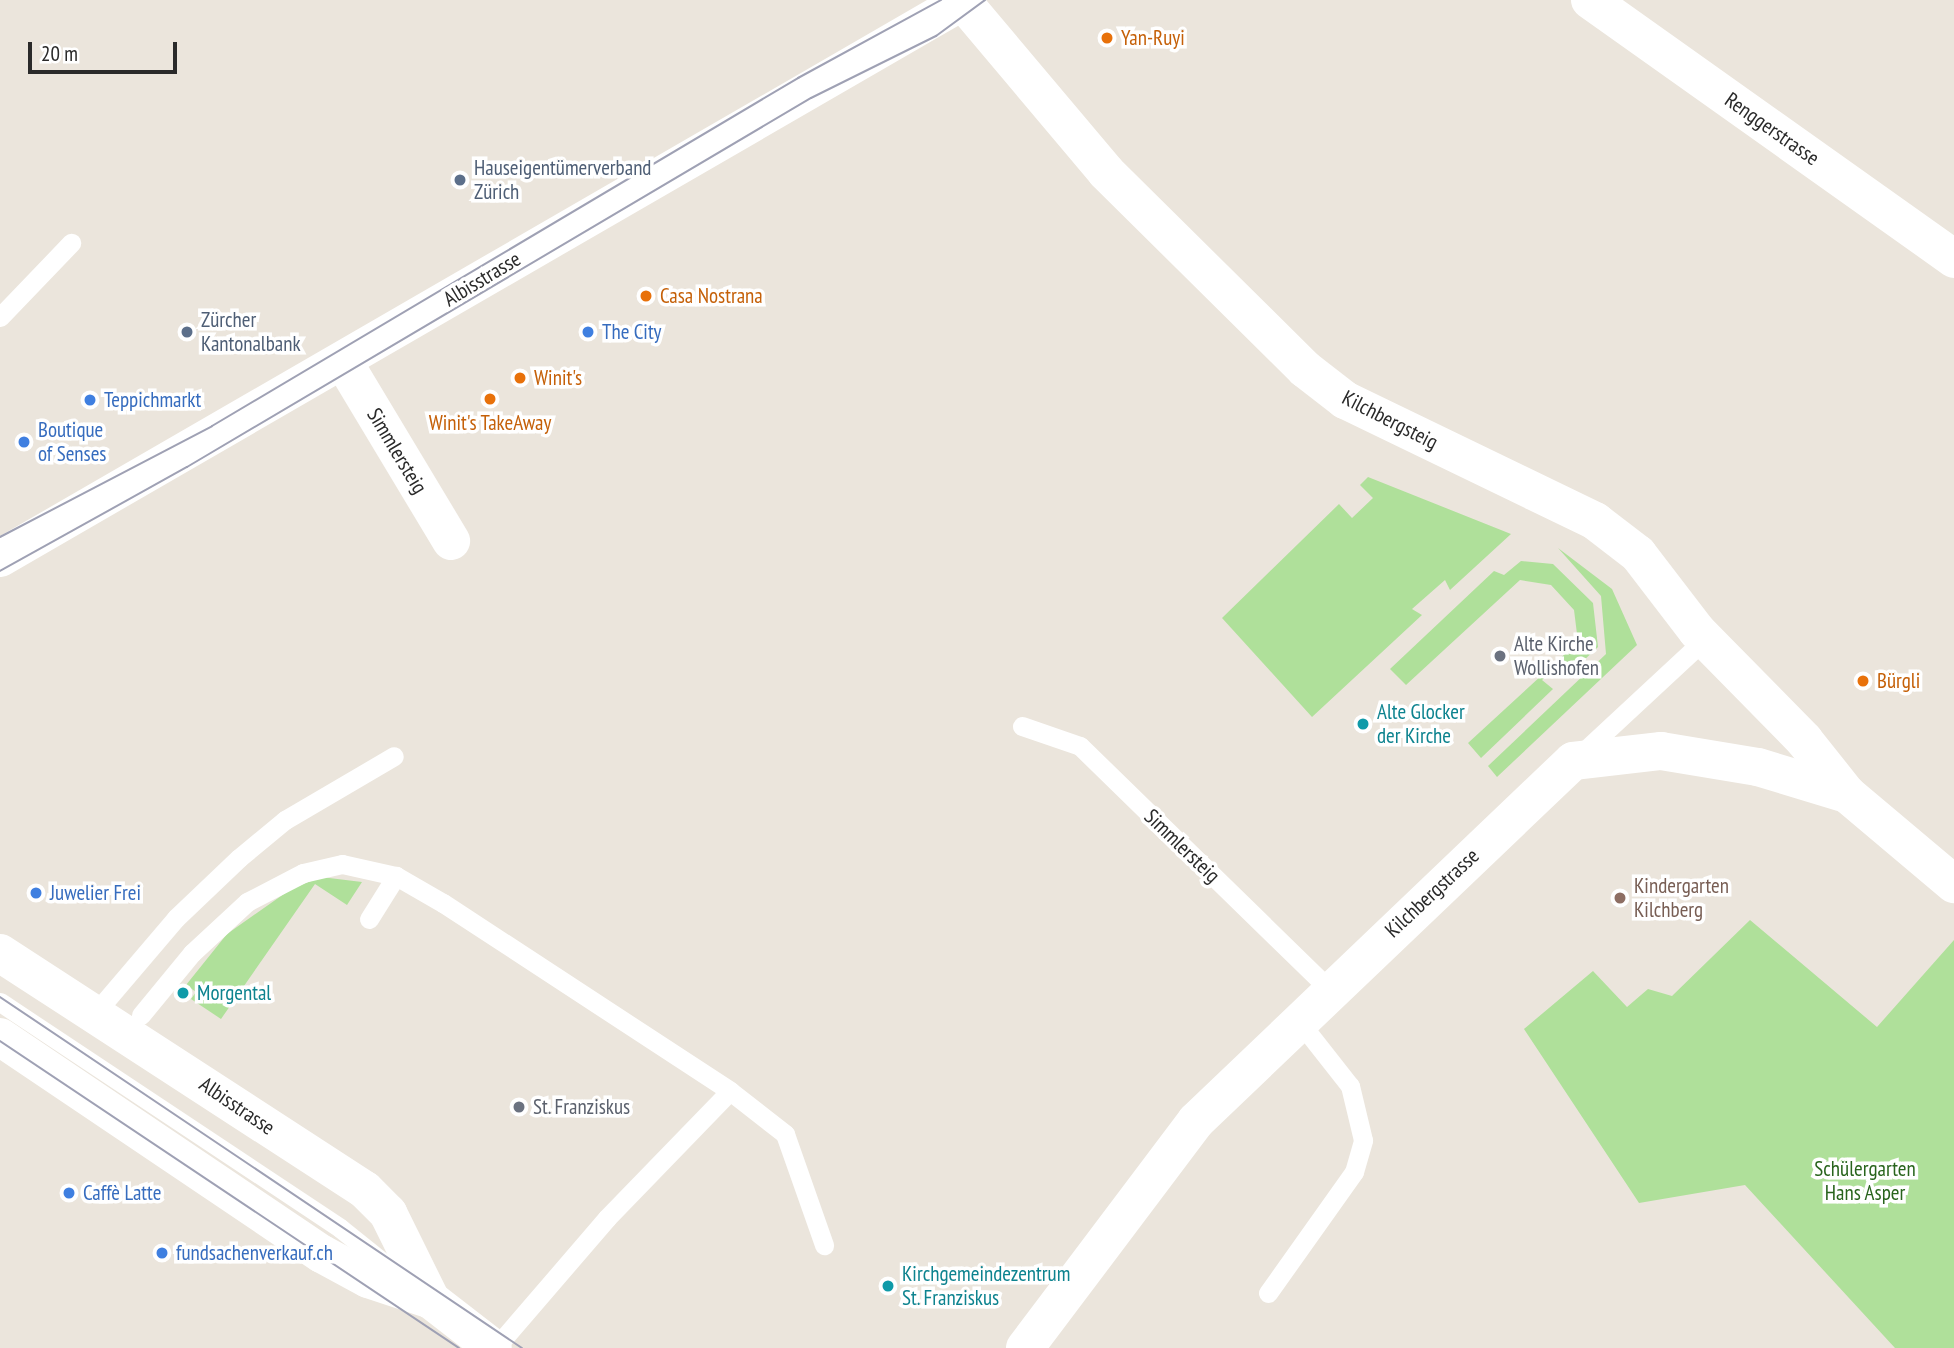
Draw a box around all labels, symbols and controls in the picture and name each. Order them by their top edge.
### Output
place label: Yan-Ruyi [1121,25,1185,51]
scale bar [32,28,180,72]
marker: Yan-Ruyi [1099,30,1115,46]
text: 20 m [41,40,78,67]
street label: Renggerstrasse [1720,87,1824,171]
place label: Hauseigentümerverband Zürich [474,155,651,205]
marker: Hauseigentümerverband Zürich [452,172,468,188]
street label: Albisstrasse [439,246,525,312]
place label: Casa Nostrana [660,283,763,309]
marker: Casa Nostrana [638,288,654,304]
place label: Zürcher Kantonalbank [201,307,301,357]
place label: The City [602,319,661,345]
marker: Zürcher Kantonalbank [179,324,195,340]
marker: The City [580,324,596,340]
place label: Winit's [534,365,582,391]
marker: Winit's [512,370,528,386]
street label: Kilchbergsteig [1338,385,1442,455]
place label: Teppichmarkt [104,387,201,413]
marker: Winit's TakeAway [482,391,498,407]
marker: Teppichmarkt [82,392,98,408]
street label: Simmlersteig [362,404,432,498]
place label: Winit's TakeAway [428,410,552,436]
place label: Boutique of Senses [38,417,106,467]
marker: Boutique of Senses [16,434,32,450]
place label: Alte Kirche Wollishofen [1514,631,1599,681]
marker: Alte Kirche Wollishofen [1492,648,1508,664]
place label: Bürgli [1877,668,1920,694]
marker: Bürgli [1855,673,1871,689]
place label: Alte Glocker der Kirche [1377,699,1465,749]
marker: Alte Glocker der Kirche [1355,716,1371,732]
street label: Simmlersteig [1139,804,1225,888]
street label: Kilchbergstrasse [1380,843,1484,943]
place label: Kindergarten Kilchberg [1634,873,1729,923]
place label: Juwelier Frei [50,880,141,906]
marker: Juwelier Frei [28,885,44,901]
marker: Kindergarten Kilchberg [1612,890,1628,906]
place label: Morgental [197,980,271,1006]
marker: Morgental [175,985,191,1001]
street label: Albisstrasse [195,1072,279,1140]
place label: St. Franziskus [533,1094,632,1120]
marker: St. Franziskus [511,1099,527,1115]
park label: Schülergarten Hans Asper [1814,1156,1916,1206]
place label: Caffè Latte [83,1180,161,1206]
marker: Caffè Latte [61,1185,77,1201]
place label: fundsachenverkauf.ch [176,1240,333,1266]
marker: fundsachenverkauf.ch [154,1245,170,1261]
place label: Kirchgemeindezentrum St. Franziskus [902,1261,1070,1311]
marker: Kirchgemeindezentrum St. Franziskus [880,1278,896,1294]

